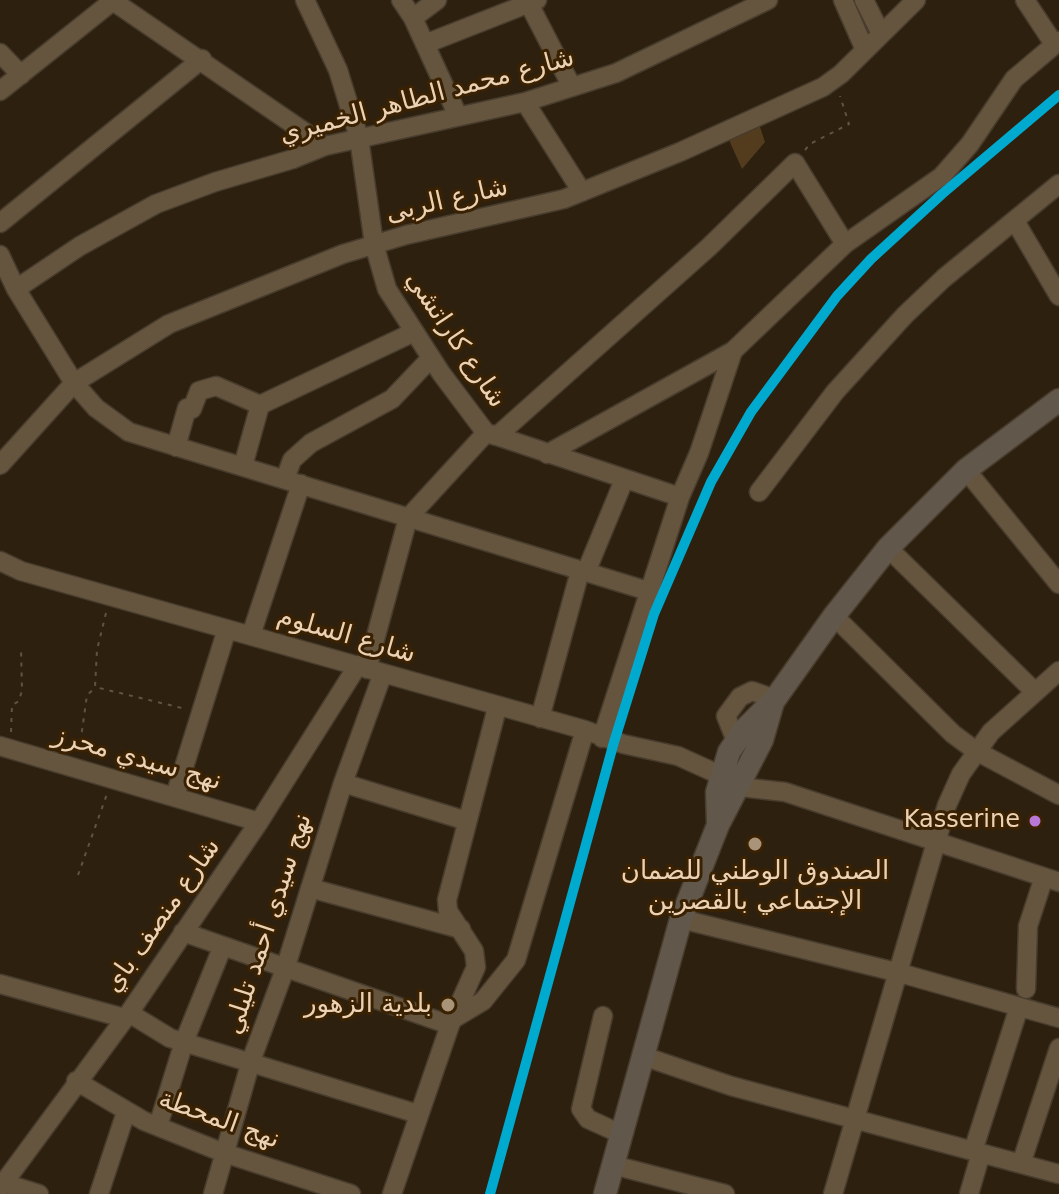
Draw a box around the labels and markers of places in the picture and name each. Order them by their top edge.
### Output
place label: Kasserine [904,807,1020,835]
marker: Kasserine [1027,813,1043,829]
marker: الصندوق الوطني للضمان الإجتماعي بالقصرين [746,835,764,853]
place label: الصندوق الوطني للضمان الإجتماعي بالقصرين [621,856,889,918]
place label: بلدية الزهور [304,989,432,1021]
marker: بلدية الزهور [439,996,457,1014]

